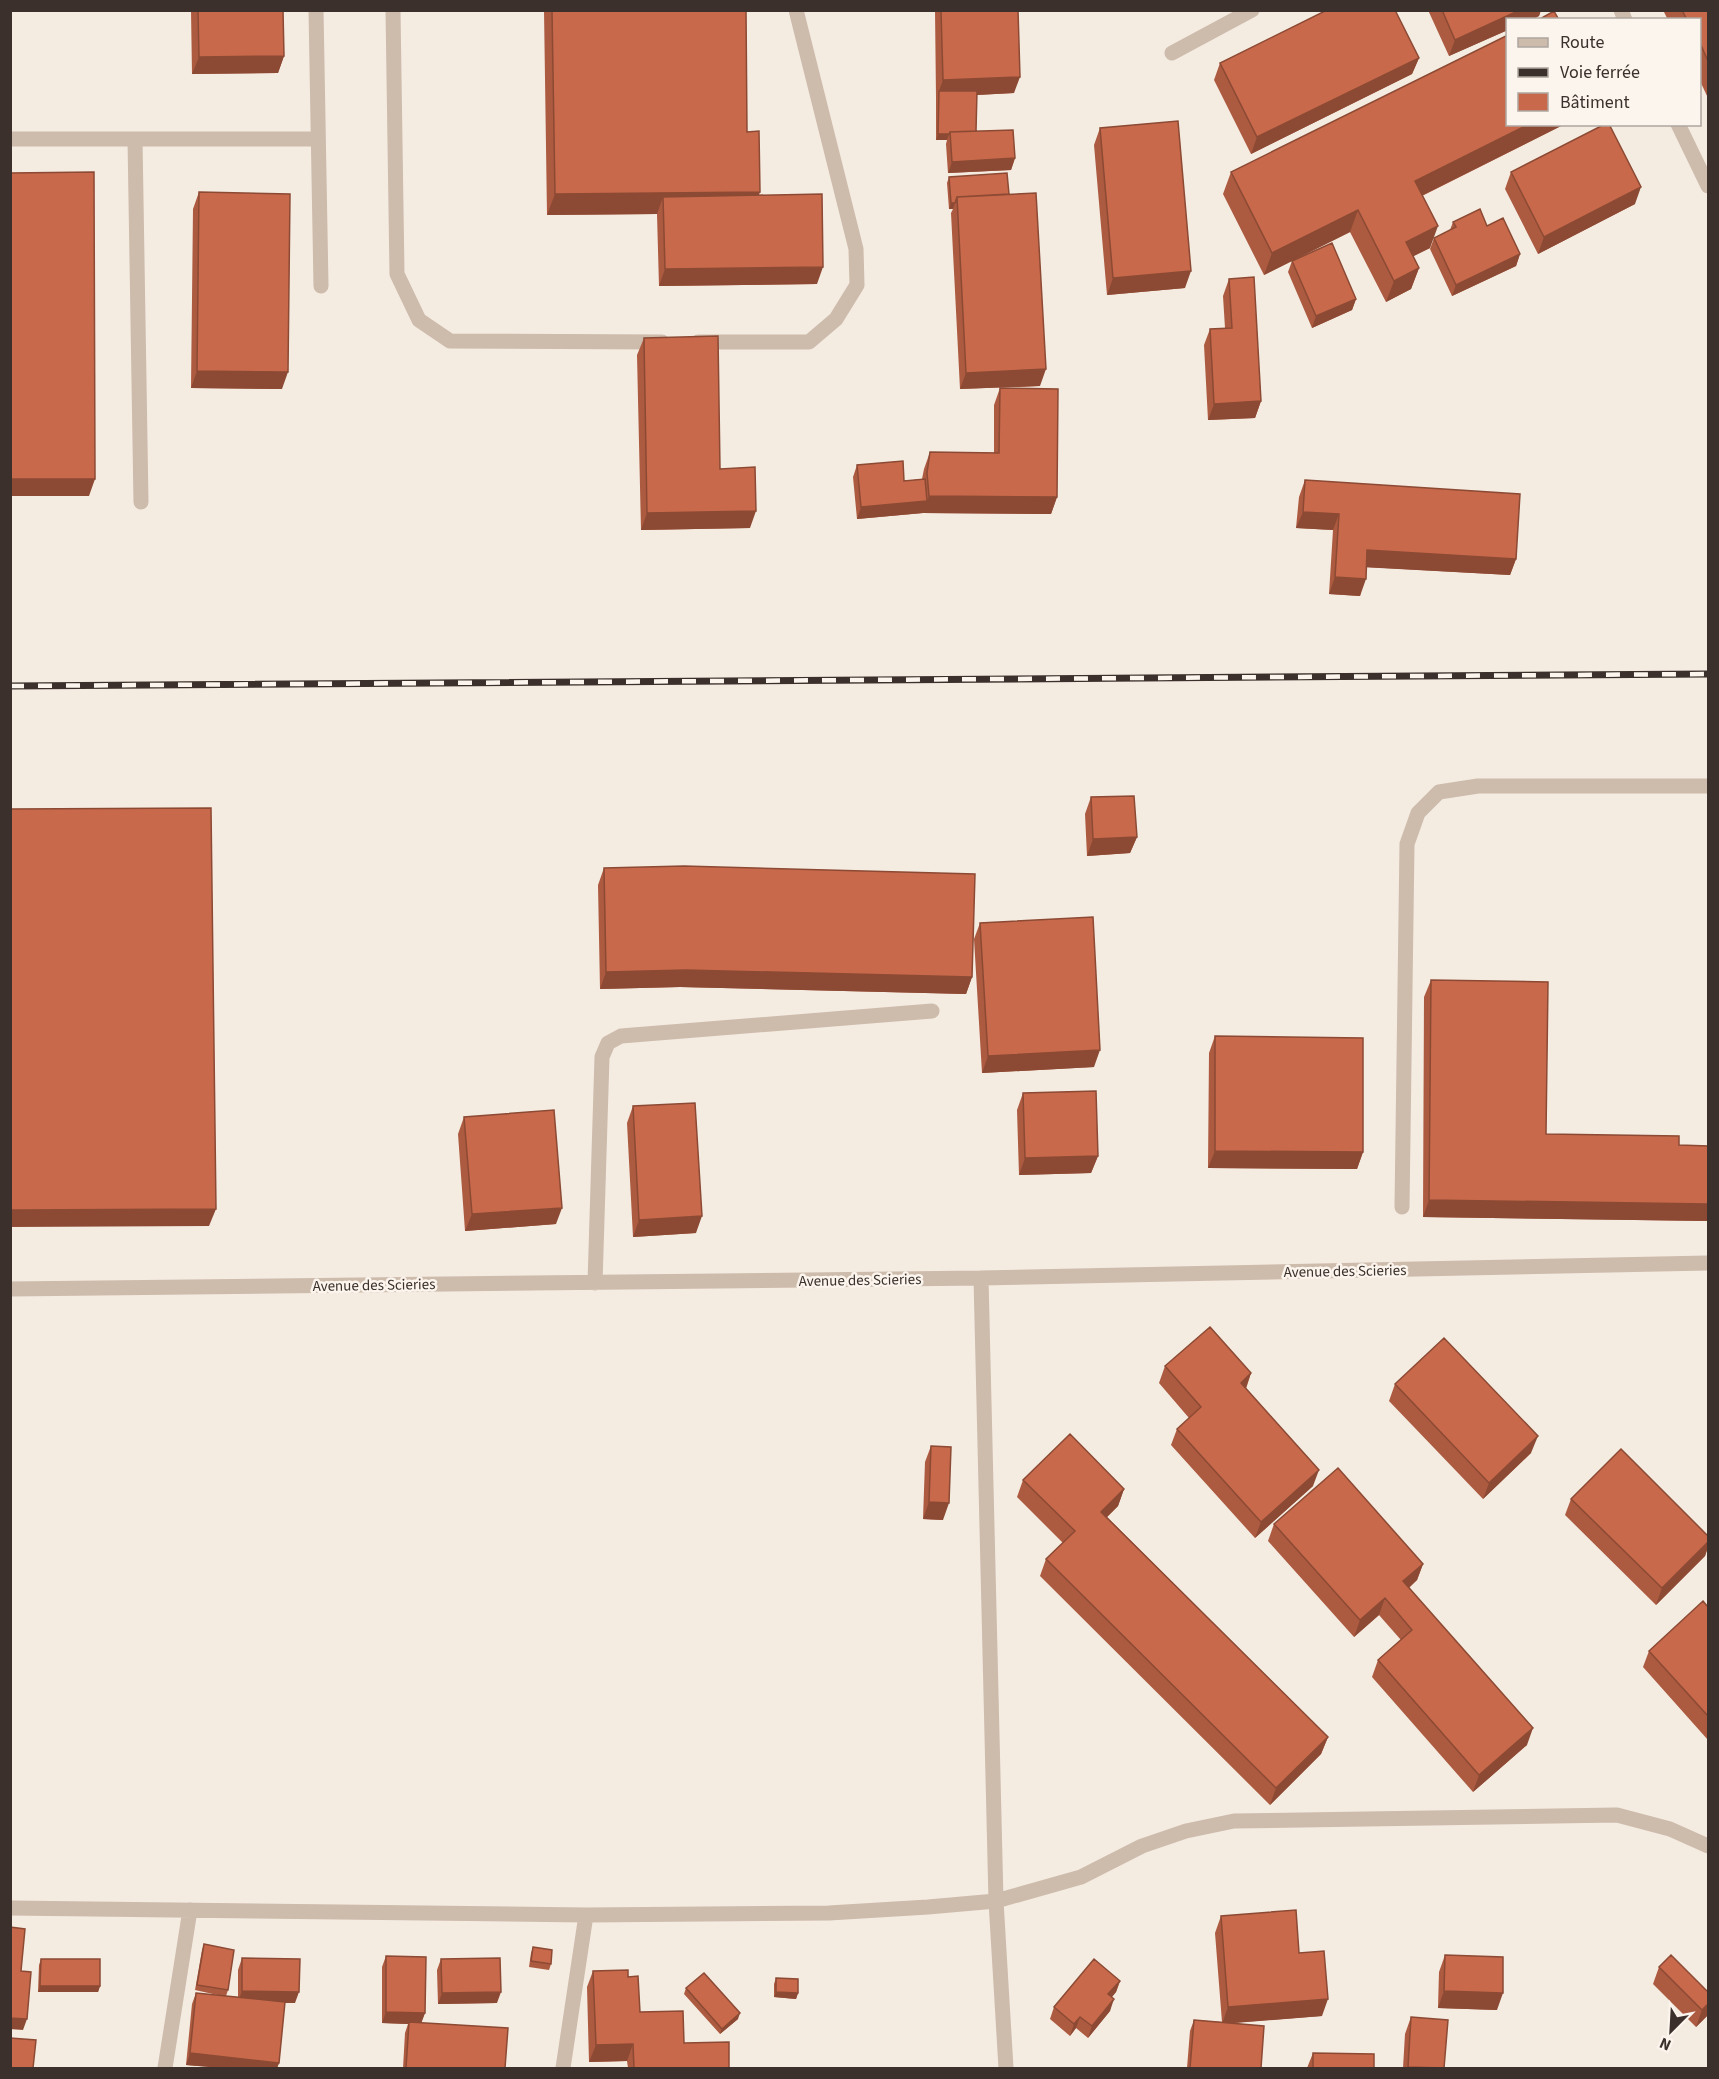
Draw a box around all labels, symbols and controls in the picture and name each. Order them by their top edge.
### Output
legend [1506,18,1701,126]
text: Route [1560,30,1604,55]
text: Voie ferrée [1560,60,1640,85]
text: Bâtiment [1560,90,1630,115]
street label: Avenue des Scieries [1283,1260,1407,1283]
street label: Avenue des Scieries [798,1269,922,1292]
street label: Avenue des Scieries [312,1274,436,1297]
north arrow [1641,2001,1701,2061]
text: N [1656,2032,1675,2056]

